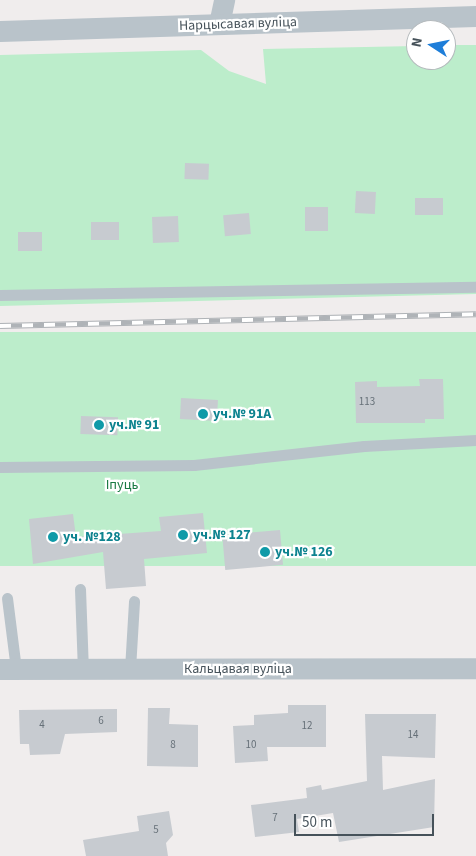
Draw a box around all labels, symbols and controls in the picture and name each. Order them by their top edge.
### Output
street label: Нарцысавая вуліца [179,14,297,34]
north arrow [406,20,456,70]
text: N [407,36,428,49]
house number: 113 [359,395,375,409]
place label: уч.№ 91А [213,406,271,422]
marker: уч.№ 91А [197,408,209,420]
place label: уч.№ 91 [109,417,159,433]
marker: уч.№ 91 [93,419,105,431]
park label: Іпуць [106,477,138,493]
place label: уч.№ 127 [193,527,251,543]
place label: уч. №128 [63,529,121,545]
marker: уч.№ 127 [177,529,189,541]
marker: уч. №128 [47,531,59,543]
place label: уч.№ 126 [275,544,333,560]
marker: уч.№ 126 [259,546,271,558]
street label: Кальцавая вуліца [184,661,292,677]
house number: 6 [98,714,104,728]
house number: 4 [39,718,45,732]
house number: 12 [302,719,312,733]
house number: 14 [408,728,418,742]
house number: 8 [170,738,176,752]
house number: 10 [246,738,256,752]
scale bar [296,804,436,836]
house number: 7 [272,811,278,825]
text: 50 m [302,812,332,833]
house number: 5 [153,823,159,837]

